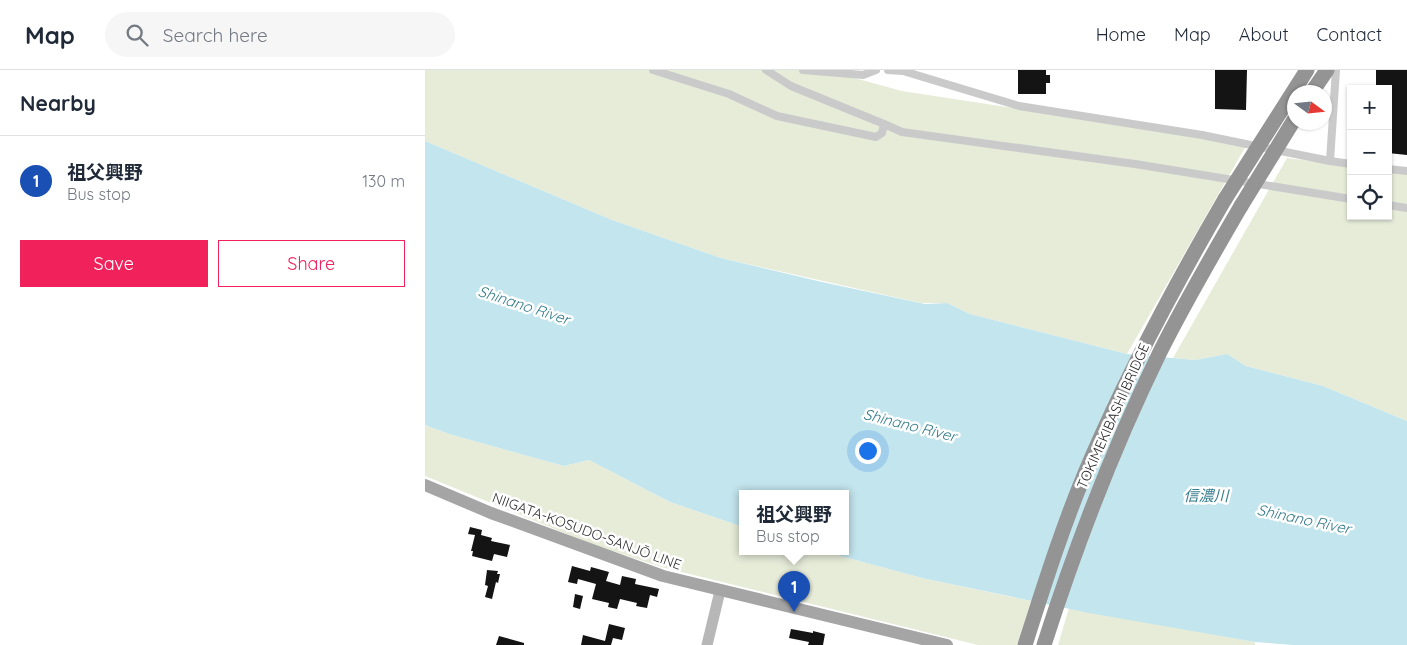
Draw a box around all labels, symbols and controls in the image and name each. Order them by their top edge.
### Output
search box [105,12,455,57]
text: Map [25,20,75,50]
icon: search [123,21,151,49]
text: Search here [163,23,268,47]
text: Home [1096,23,1146,46]
text: Map [1174,23,1211,46]
text: About [1239,23,1289,46]
text: Contact [1317,23,1382,46]
north arrow [1287,85,1332,130]
map controls [1347,85,1392,220]
button: + [1347,85,1392,130]
text: Nearby [20,90,96,116]
button: − [1347,130,1392,175]
text: 祖父興野 [67,160,143,184]
text: 1 [33,171,39,191]
text: 130 m [362,171,405,191]
button: locate [1347,175,1392,220]
text: Bus stop [67,184,131,204]
button: Save [20,240,208,287]
button: Share [218,240,405,287]
water label: Shinano River [476,281,574,329]
street label: TOKIMEKIBASHI BRIDGE [1073,340,1153,492]
water label: Shinano River [862,404,961,446]
your location [855,438,881,464]
water label: 信濃川 [1183,486,1230,505]
street label: NIIGATA-KOSUDO-SANJŌ LINE [490,488,684,574]
popup [739,490,849,555]
water label: Shinano River [1256,500,1355,539]
text: 祖父興野 [756,502,832,526]
text: Bus stop [756,526,820,546]
pin: 1 [778,571,810,612]

